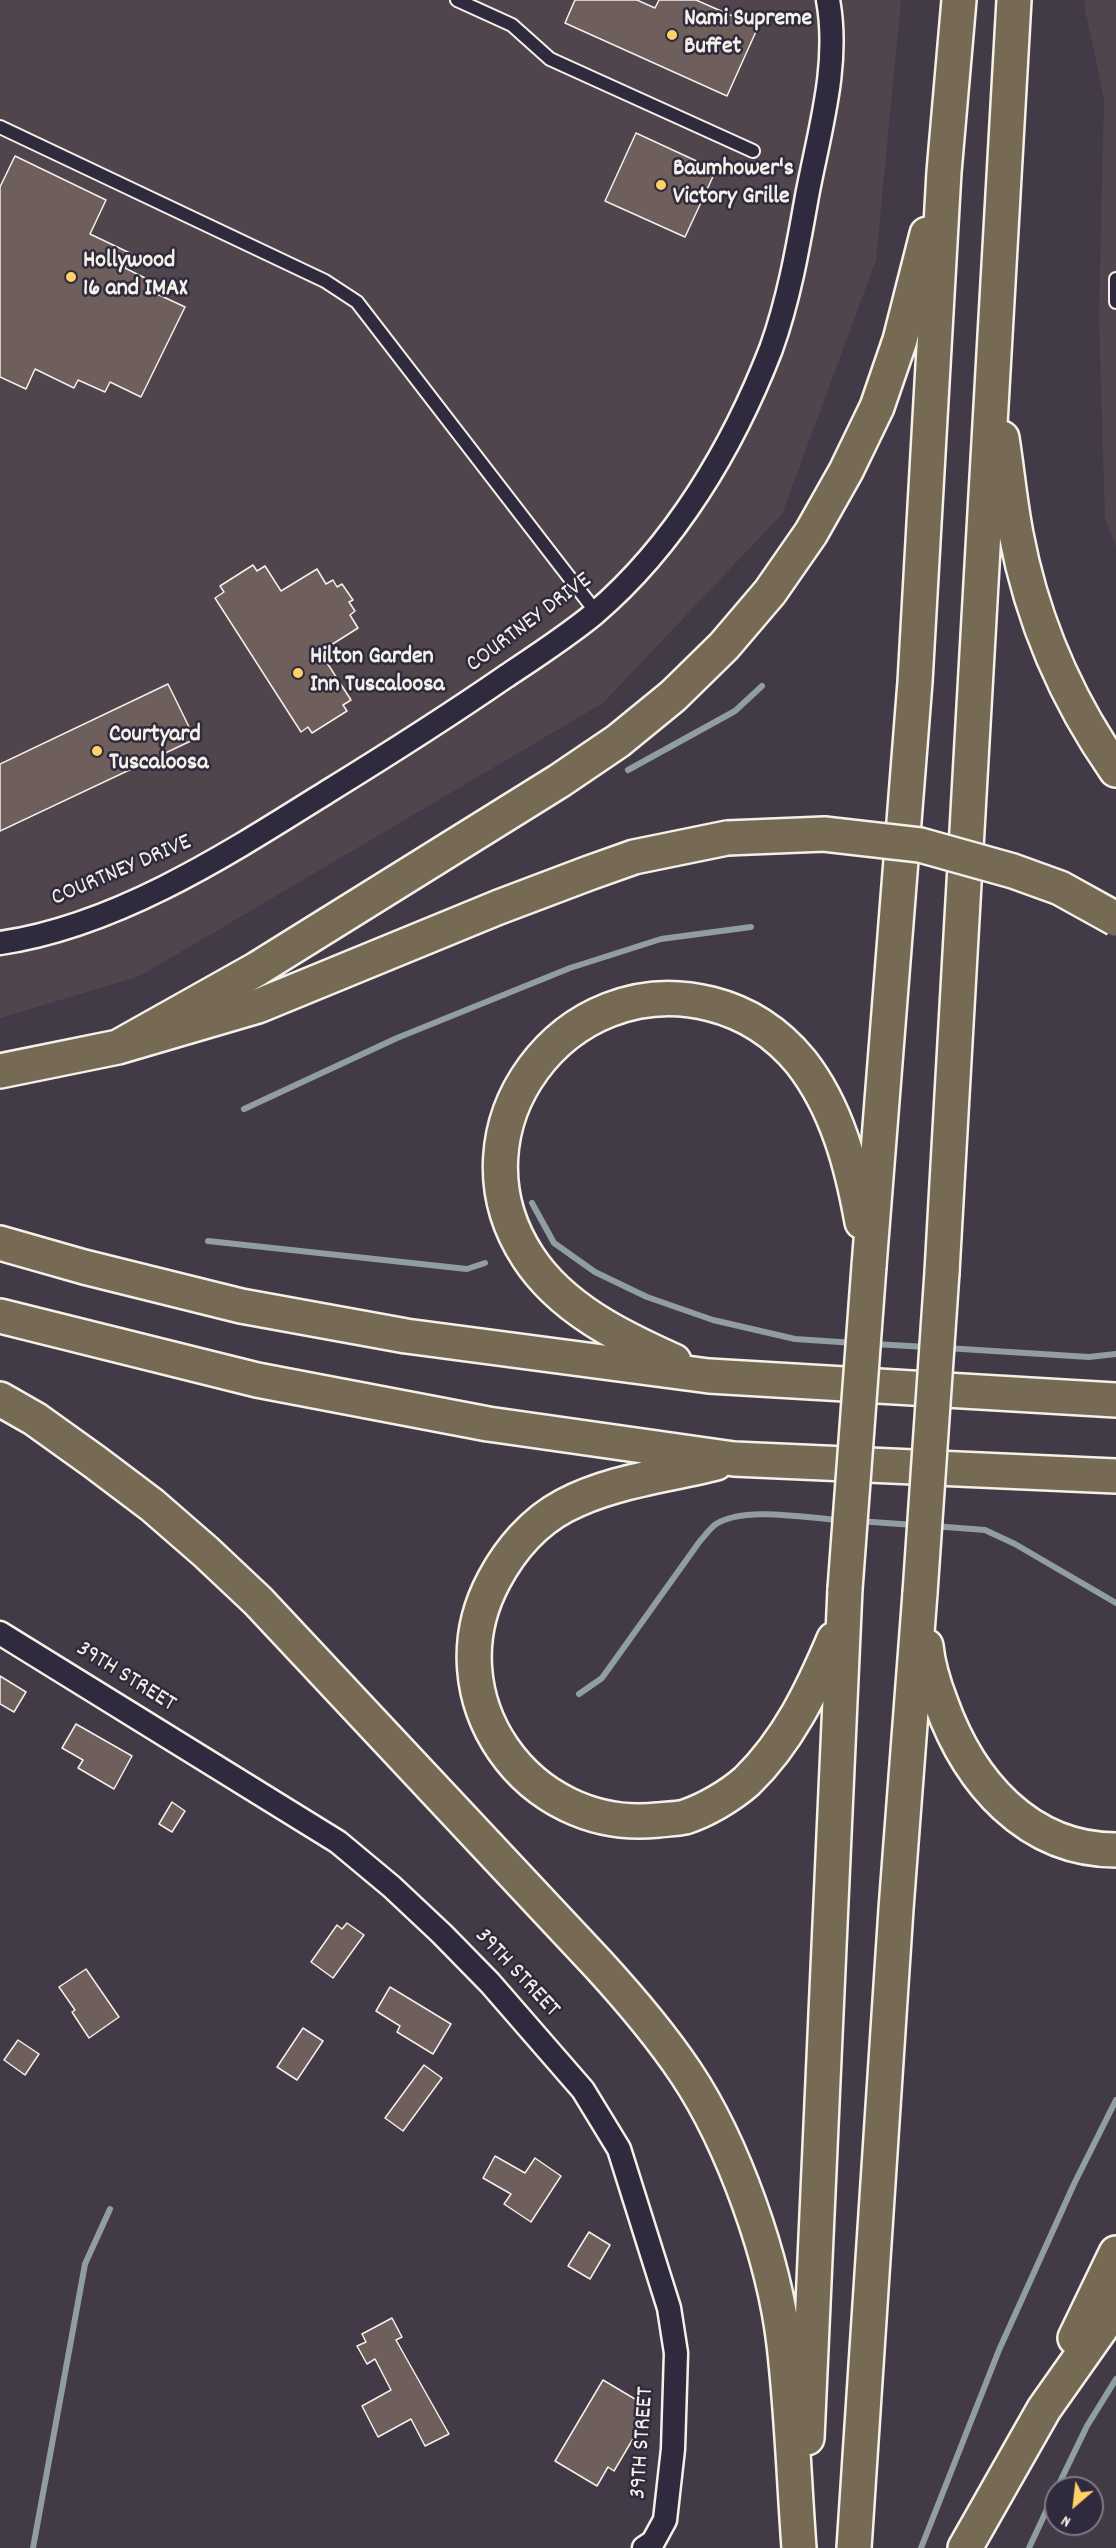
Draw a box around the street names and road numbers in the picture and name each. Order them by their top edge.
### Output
street label: COURTNEY DRIVE [462,568,598,680]
street label: COURTNEY DRIVE [48,830,196,914]
street label: 39TH STREET [70,1636,180,1720]
street label: 39TH STREET [467,1923,565,2025]
street label: 39TH STREET [626,2386,662,2500]

